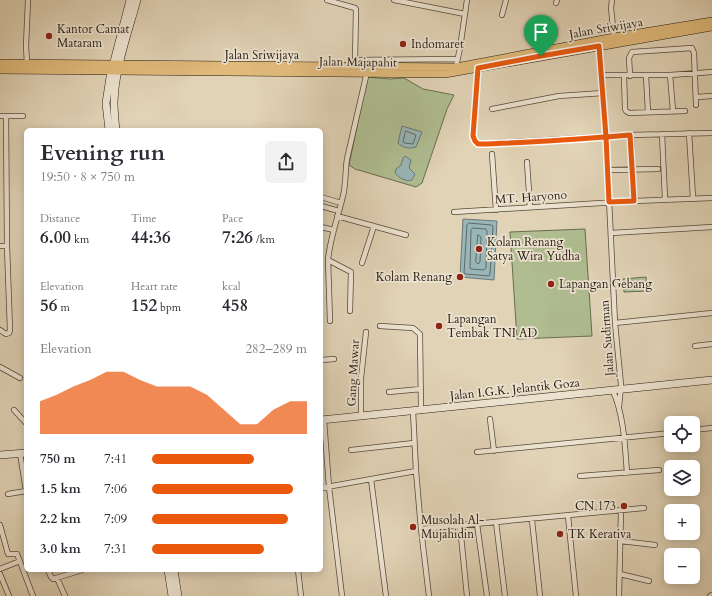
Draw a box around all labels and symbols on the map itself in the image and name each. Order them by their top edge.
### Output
street label: Jalan Sriwijaya [566,14,645,43]
pin [524,15,558,56]
place label: Kantor Camat Mataram [57,21,130,51]
marker: Kantor Camat Mataram [44,31,54,41]
place label: Indomaret [411,36,464,52]
marker: Indomaret [398,39,408,49]
street label: Jalan Sriwijaya [223,47,300,63]
street label: Jalan Majapahit [317,53,397,71]
street label: MT. Haryono [494,186,568,207]
place label: Kolam Renang Satya Wira Yudha [487,234,581,264]
marker: Kolam Renang Satya Wira Yudha [474,244,484,254]
place label: Kolam Renang [376,269,452,285]
marker: Kolam Renang [455,272,465,282]
place label: Lapangan Gebang [559,276,652,292]
marker: Lapangan Gebang [546,279,556,289]
street label: Jalan Sudirman [596,299,618,379]
place label: Lapangan Tembak TNI AD [447,311,538,341]
marker: Lapangan Tembak TNI AD [434,321,444,331]
street label: Gang Mawar [343,338,363,407]
street label: Jalan I.G.K. Jelantik Goza [447,374,581,404]
place label: CN 173 [575,498,616,514]
marker: CN 173 [619,501,629,511]
place label: Musolah Al- Mujahidin [421,512,484,542]
marker: Musolah Al- Mujahidin [408,522,418,532]
place label: TK Kerativa [568,526,632,542]
marker: TK Kerativa [555,529,565,539]

